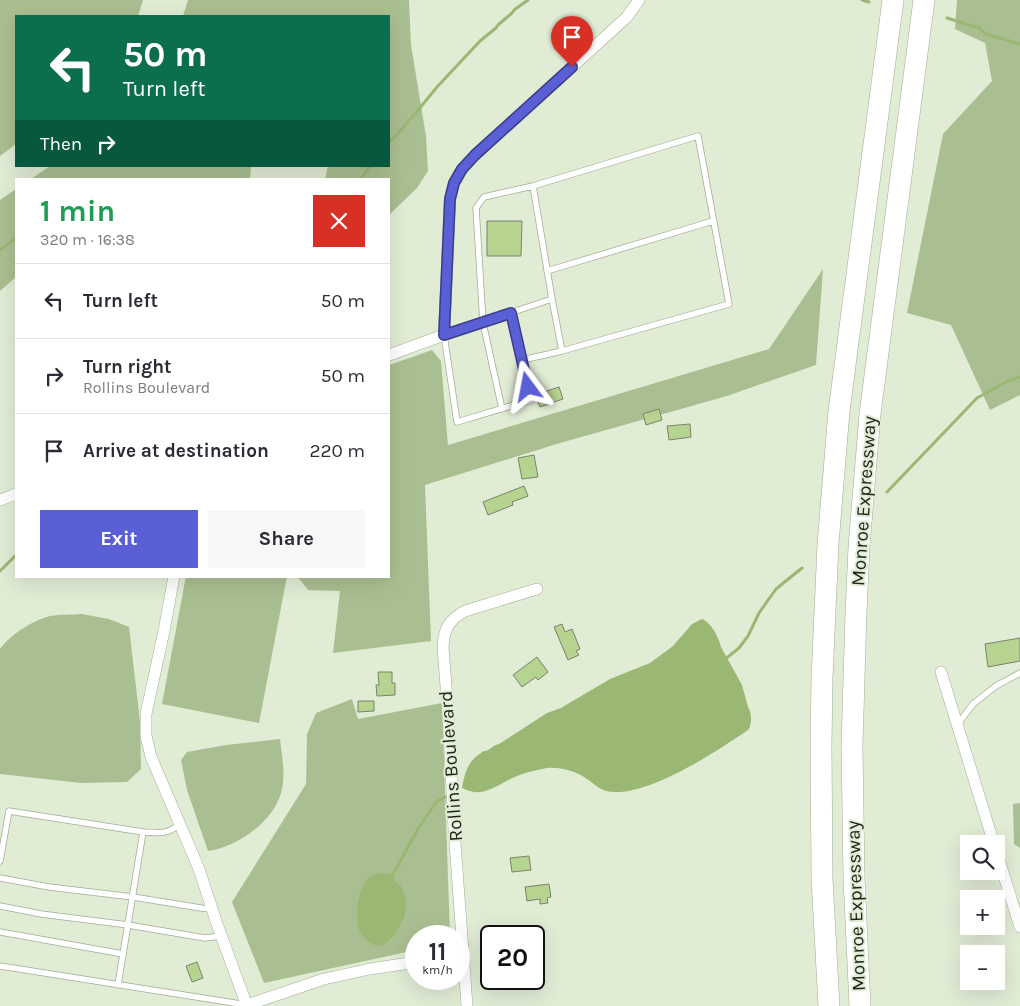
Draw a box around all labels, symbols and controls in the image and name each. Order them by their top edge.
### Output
pin [551,16,593,67]
icon: arrive [558,23,586,51]
text: 50 m [123,34,208,75]
icon: left [40,35,105,100]
text: Turn left [123,76,206,102]
icon: right [92,130,120,158]
text: Then [40,133,82,155]
text: 1 min [40,193,115,229]
button: close [313,195,365,247]
text: 320 m · 16:38 [40,230,135,249]
icon: left [40,287,68,315]
text: Turn left [83,290,158,312]
text: 50 m [321,290,365,312]
text: Turn right [83,356,172,378]
position arrow [501,360,553,412]
icon: right [40,362,68,390]
text: 50 m [321,365,365,387]
text: Rollins Boulevard [83,378,210,397]
street label: Monroe Expressway [847,415,881,587]
icon: arrive [40,437,68,465]
text: Arrive at destination [83,440,269,462]
text: 220 m [309,440,365,462]
button: Exit [40,510,198,568]
button: Share [208,510,365,568]
street label: Rollins Boulevard [435,690,467,842]
street label: Monroe Expressway [842,820,870,992]
map controls [960,835,1005,990]
button: search [960,835,1005,880]
button: + [960,890,1005,935]
speed limit sign: 20 [480,925,545,990]
text: 11 [429,937,446,966]
button: − [960,945,1005,990]
text: km/h [422,963,453,977]

